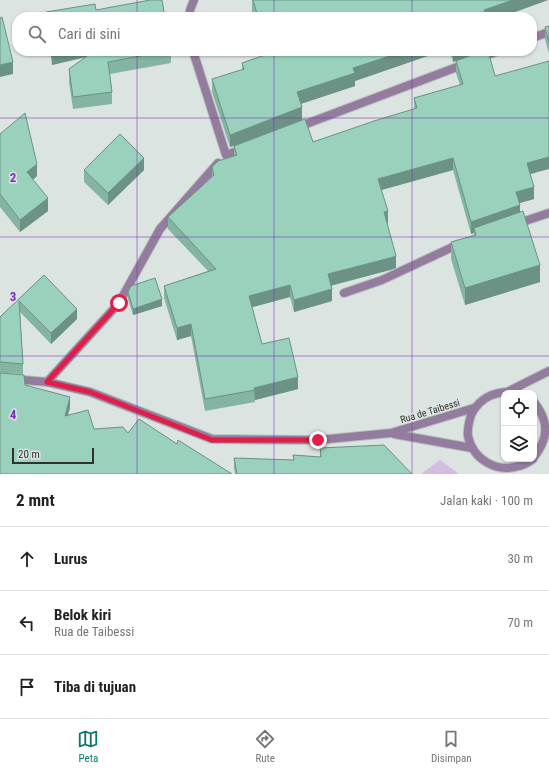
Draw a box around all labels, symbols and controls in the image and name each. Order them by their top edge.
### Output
search box [12,12,537,56]
icon: search [26,23,48,45]
text: Cari di sini [58,25,120,43]
text: 2 [10,170,17,185]
text: 3 [10,289,16,304]
route start [110,294,128,312]
map controls [501,390,537,462]
button: locate [501,390,537,426]
street label: Rua de Taibessi [399,397,461,425]
text: 4 [10,407,17,422]
button: layers [501,426,537,462]
route end [309,431,327,449]
scale bar [12,446,94,465]
text: 20 m [18,448,40,461]
text: 2 mnt [16,490,55,510]
text: Jalan kaki · 100 m [440,493,533,508]
icon: ahead [16,548,38,570]
text: Lurus [54,550,88,568]
text: 30 m [507,551,533,566]
text: Belok kiri [54,606,111,624]
icon: left [16,612,38,634]
text: 70 m [507,615,533,630]
text: Rua de Taibessi [54,624,134,639]
icon: arrive [16,676,38,698]
text: Tiba di tujuan [54,678,136,696]
tab: Peta [77,728,99,765]
tab: Rute [254,728,276,765]
tab: Disimpan [431,728,472,765]

